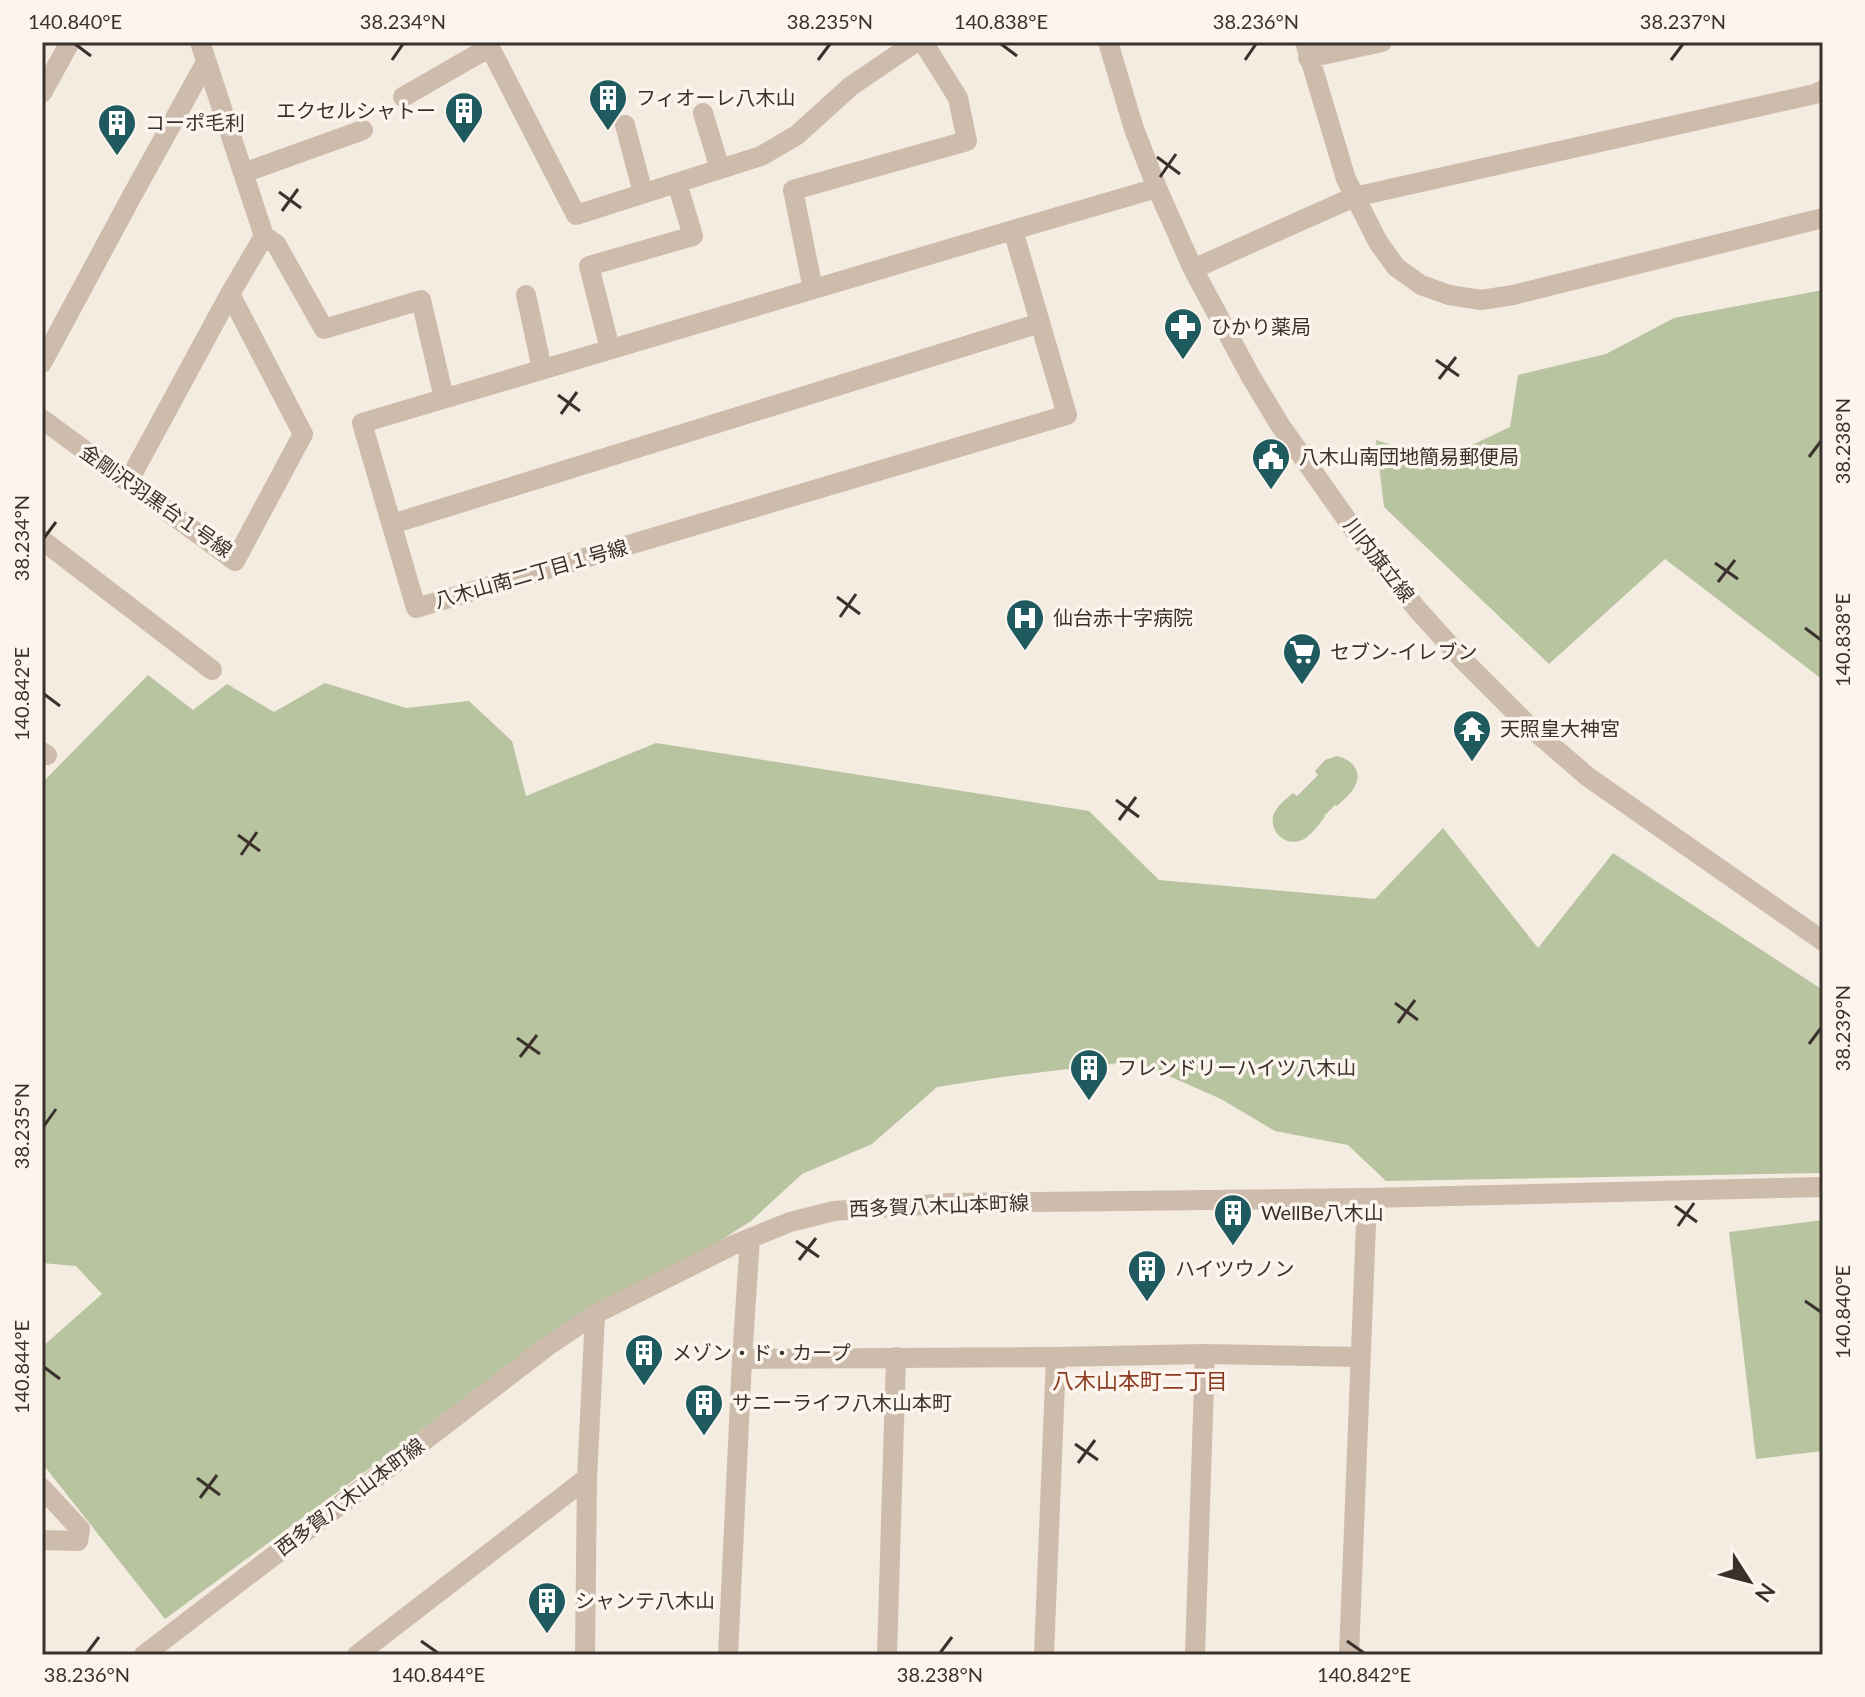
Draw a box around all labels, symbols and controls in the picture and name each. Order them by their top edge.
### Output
text: 140.840°E [28,9,122,33]
text: 38.234°N [360,9,446,33]
text: 38.235°N [787,9,873,33]
text: 140.838°E [954,9,1048,33]
text: 38.236°N [1213,9,1299,33]
text: 38.237°N [1640,9,1726,33]
building icon: フィオーレ八木山 [587,77,629,132]
place label: フィオーレ八木山 [636,85,796,109]
building icon: エクセルシャトー [443,90,485,145]
place label: エクセルシャトー [276,98,436,122]
building icon: コーポ毛利 [96,102,138,157]
place label: コーポ毛利 [145,110,245,134]
pharmacy icon: ひかり薬局 [1162,306,1204,361]
place label: ひかり薬局 [1211,314,1311,338]
text: 38.238°N [1830,398,1854,484]
public building icon: 八木山南団地簡易郵便局 [1250,436,1292,491]
street label: 金剛沢羽黒台１号線 [76,439,237,562]
place label: 八木山南団地簡易郵便局 [1299,444,1519,468]
text: 38.234°N [9,495,33,581]
street label: 川内旗立線 [1340,513,1420,606]
street label: 八木山南二丁目１号線 [431,534,630,612]
text: 140.838°E [1830,593,1854,687]
hospital icon: 仙台赤十字病院 [1004,597,1046,652]
place label: 仙台赤十字病院 [1053,605,1193,629]
supermarket icon: セブン-イレブン [1281,631,1323,686]
place label: セブン-イレブン [1330,639,1477,663]
text: 140.842°E [9,647,33,741]
temple icon: 天照皇大神宮 [1451,708,1493,763]
place label: 天照皇大神宮 [1500,716,1620,740]
text: 38.239°N [1830,985,1854,1071]
building icon: フレンドリーハイツ八木山 [1068,1047,1110,1102]
place label: フレンドリーハイツ八木山 [1117,1055,1356,1079]
text: 38.235°N [9,1083,33,1169]
street label: 西多賀八木山本町線 [849,1190,1029,1220]
building icon: WellBe八木山 [1212,1192,1254,1247]
place label: WellBe八木山 [1261,1200,1384,1224]
building icon: ハイツウノン [1126,1248,1168,1303]
place label: ハイツウノン [1175,1256,1295,1280]
text: 140.840°E [1830,1265,1854,1359]
text: 140.844°E [9,1320,33,1414]
building icon: メゾン・ド・カープ [623,1332,665,1387]
place label: メゾン・ド・カープ [672,1340,851,1364]
district label: 八木山本町二丁目 [1052,1367,1228,1394]
building icon: サニーライフ八木山本町 [683,1382,725,1437]
place label: サニーライフ八木山本町 [732,1390,952,1414]
street label: 西多賀八木山本町線 [270,1432,428,1560]
north arrow [1709,1541,1789,1621]
text: N [1750,1578,1781,1608]
building icon: シャンテ八木山 [526,1580,568,1635]
place label: シャンテ八木山 [575,1588,715,1612]
text: 38.236°N [44,1662,130,1686]
text: 140.844°E [391,1662,485,1686]
text: 38.238°N [897,1662,983,1686]
text: 140.842°E [1317,1662,1411,1686]

